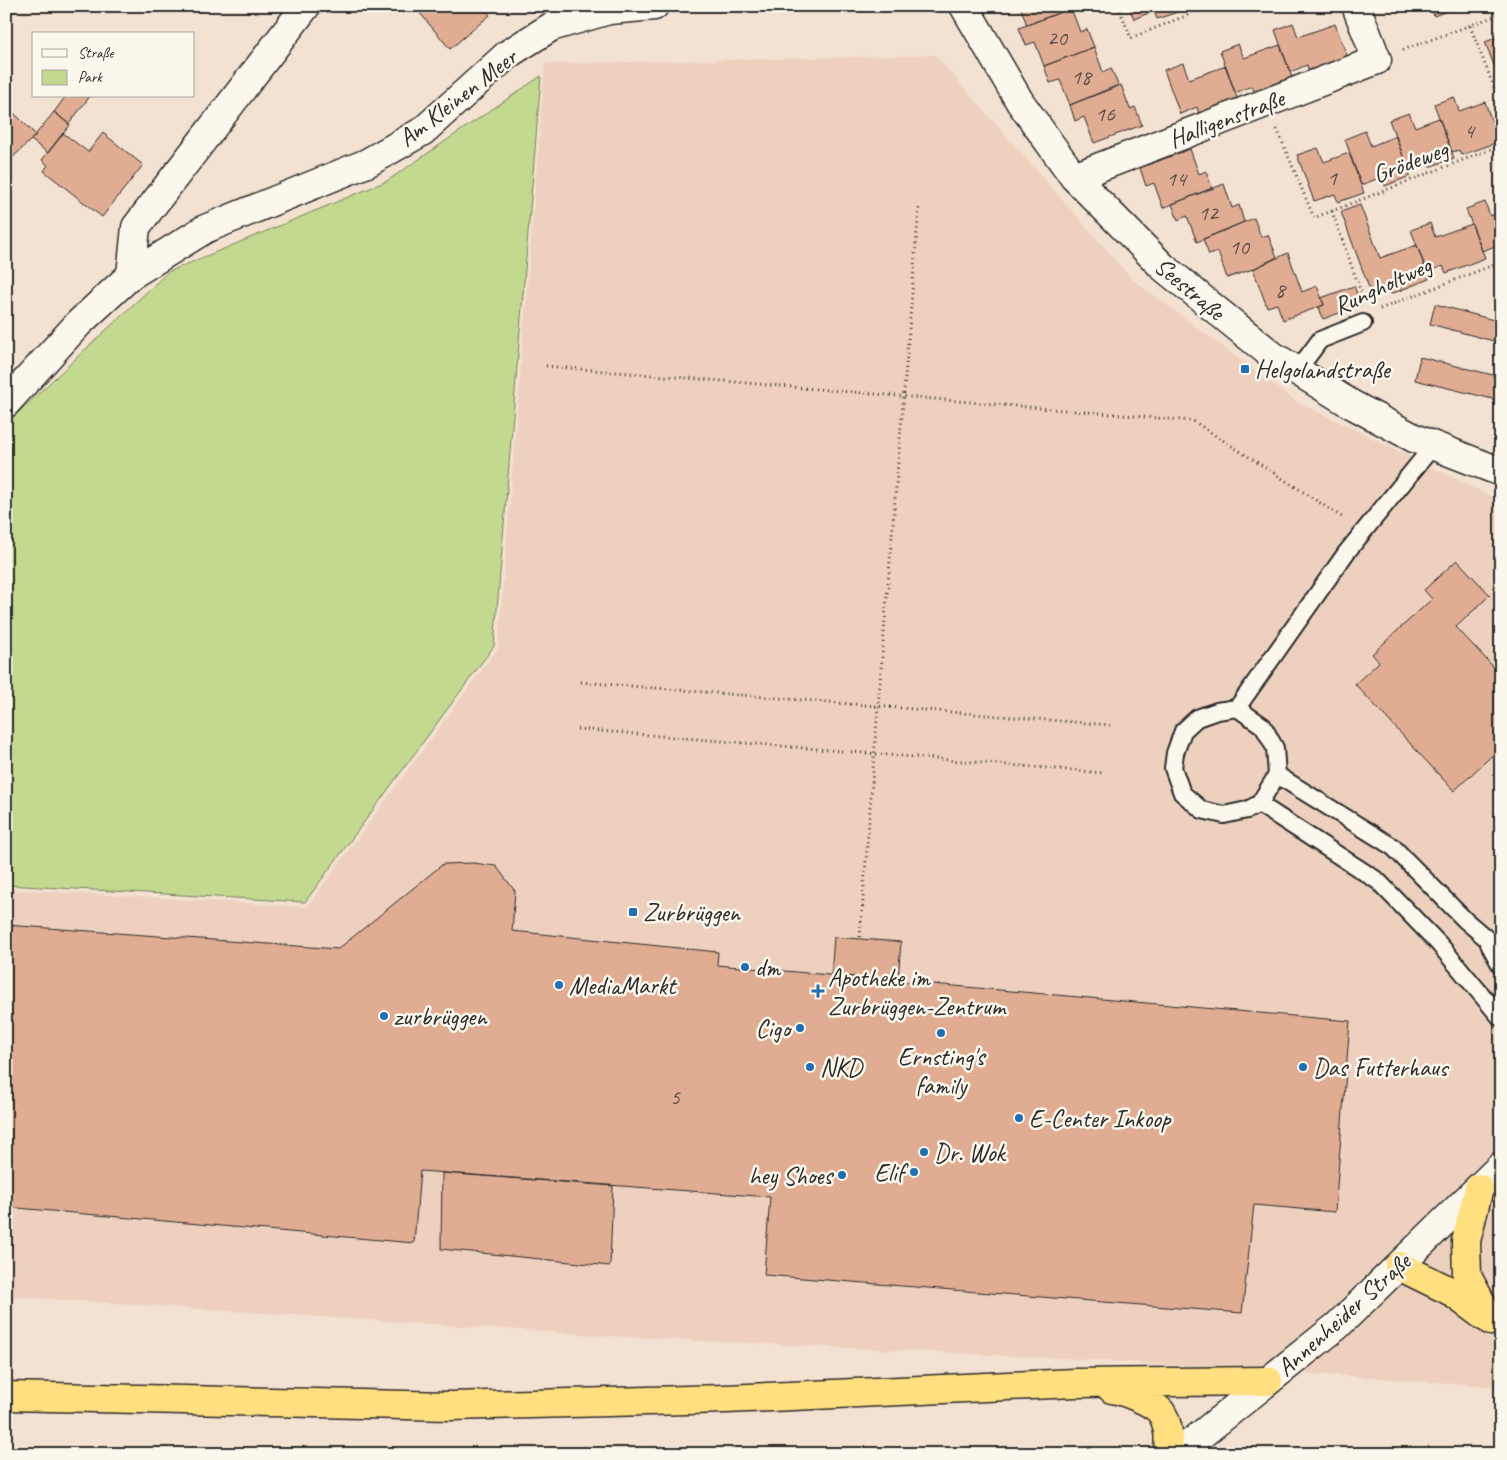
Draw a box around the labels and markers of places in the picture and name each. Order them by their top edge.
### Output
place label: Helgolandstraße [1255,354,1392,386]
marker: Helgolandstraße [1239,363,1251,375]
place label: Zurbrüggen [643,897,742,929]
marker: Zurbrüggen [627,906,639,918]
place label: dm [755,952,782,984]
marker: dm [739,961,751,973]
place label: Apotheke im Zurbrüggen-Zentrum [828,962,1007,1023]
place label: MediaMarkt [569,970,678,1002]
marker: MediaMarkt [553,979,565,991]
marker: Apotheke im Zurbrüggen-Zentrum [812,985,824,997]
place label: zurbrüggen [394,1001,488,1033]
marker: zurbrüggen [378,1010,390,1022]
place label: Cigo [756,1013,793,1045]
marker: Cigo [794,1022,806,1034]
marker: Ernsting's family [935,1027,947,1039]
place label: Ernsting's family [898,1041,987,1102]
place label: NKD [820,1052,864,1084]
place label: Das Futterhaus [1313,1052,1450,1084]
marker: NKD [804,1061,816,1073]
marker: Das Futterhaus [1297,1061,1309,1073]
place label: E-Center Inkoop [1029,1103,1172,1135]
marker: E-Center Inkoop [1013,1112,1025,1124]
place label: Dr. Wok [934,1137,1007,1169]
marker: Dr. Wok [918,1146,930,1158]
place label: Elif [875,1157,909,1189]
place label: hey Shoes [749,1160,834,1192]
marker: Elif [908,1166,920,1178]
marker: hey Shoes [836,1169,848,1181]

